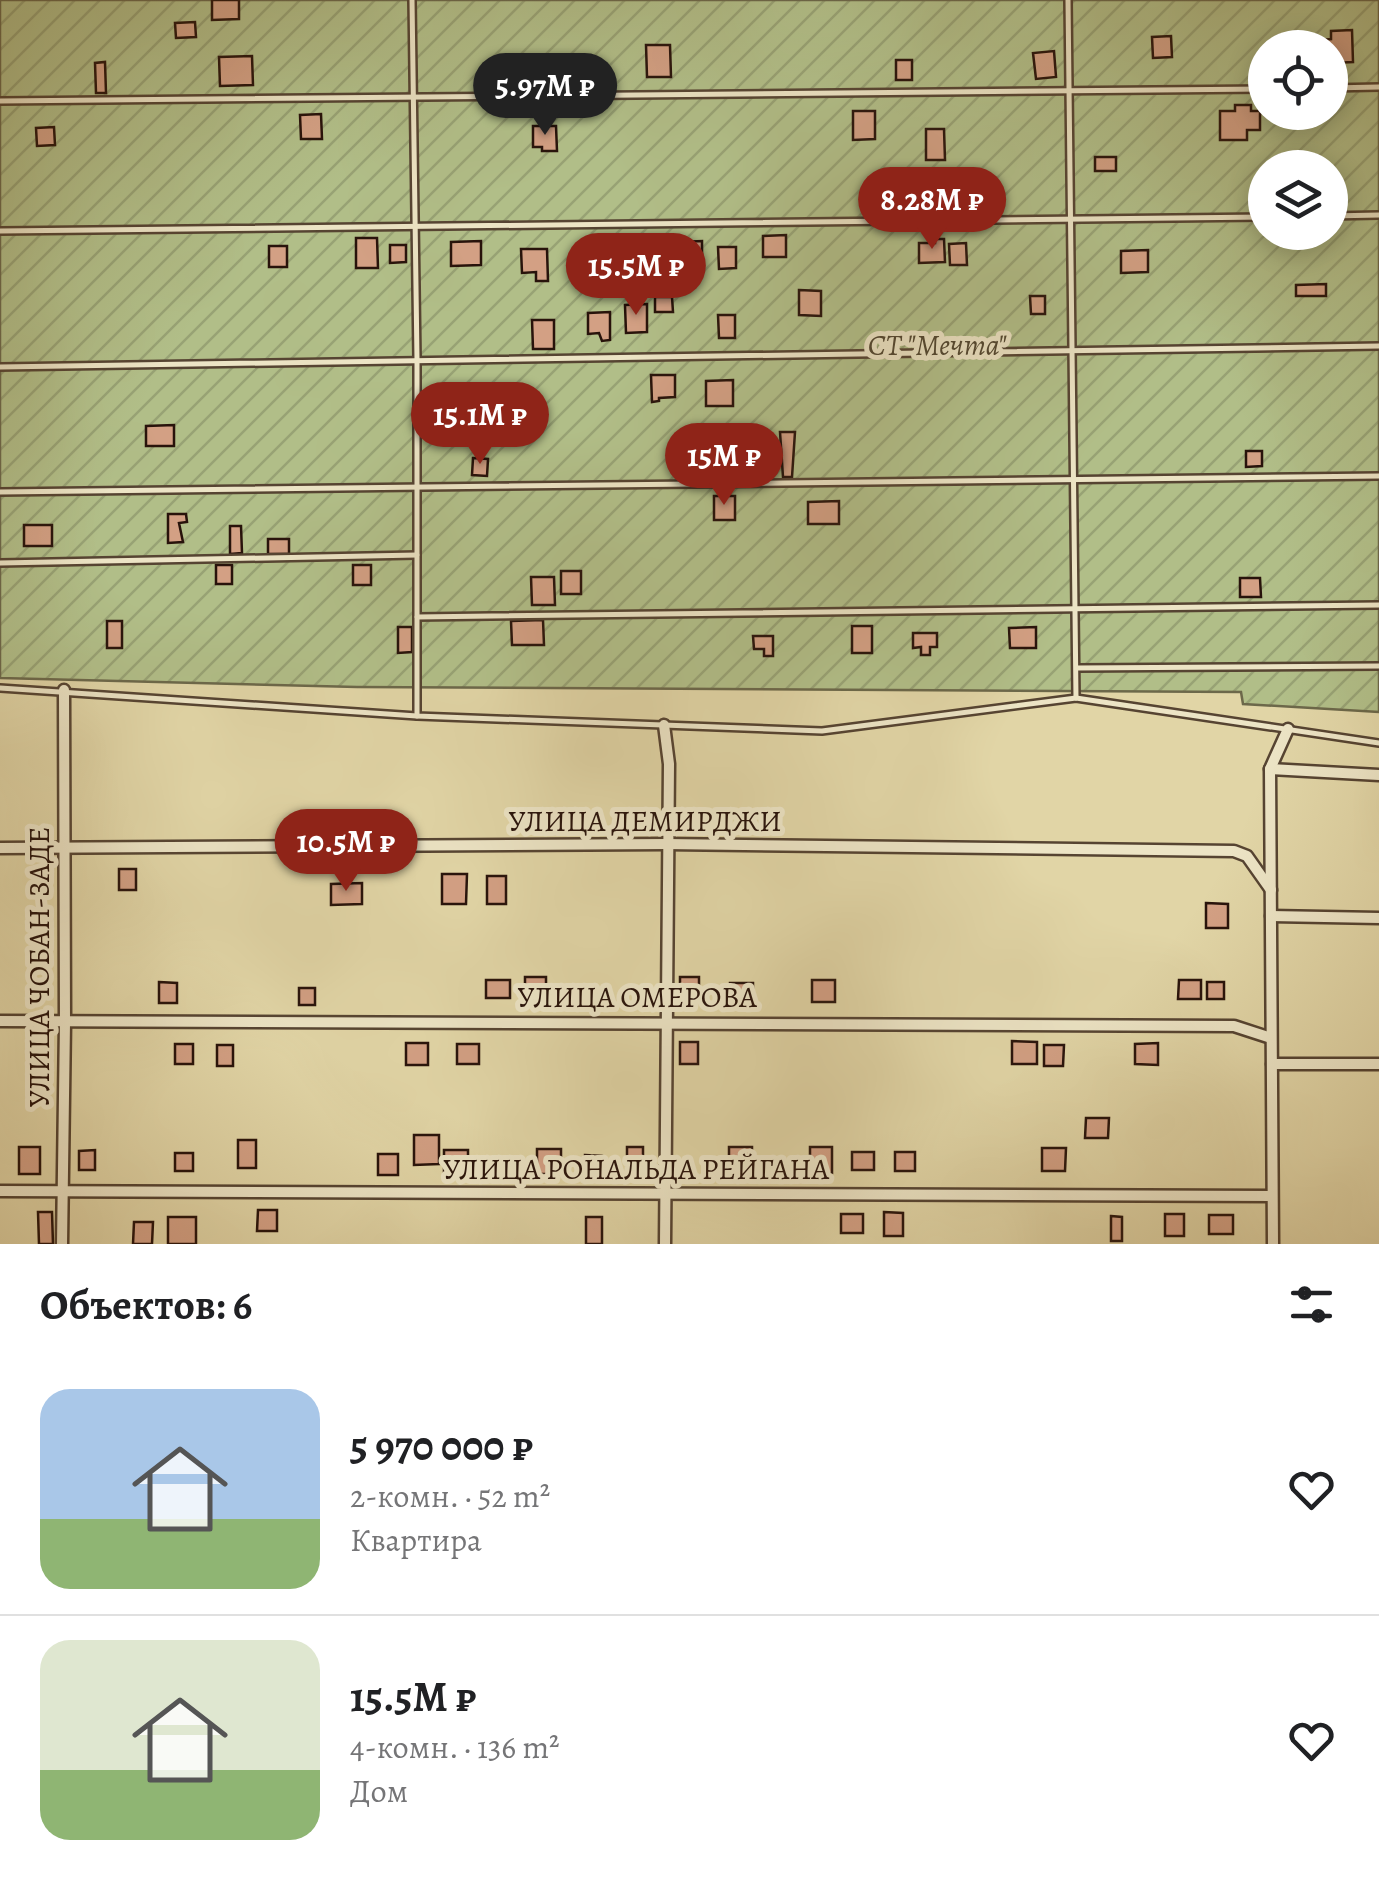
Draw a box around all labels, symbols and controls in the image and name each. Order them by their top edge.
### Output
map controls [1248,30,1348,250]
button: locate [1248,30,1348,130]
pin: 5.97M ₽ [453,53,637,138]
text: 5.97M ₽ [495,63,595,107]
button: layers [1248,150,1348,250]
pin: 8.28M ₽ [840,167,1024,252]
text: 8.28M ₽ [880,177,984,221]
pin: 15.5M ₽ [544,233,728,318]
text: 15.5M ₽ [588,243,684,287]
park label: СТ "Мечта" [868,325,1007,365]
pin: 15.1M ₽ [388,382,572,467]
text: 15.1M ₽ [433,392,527,436]
pin: 15M ₽ [654,423,794,508]
text: 15M ₽ [687,433,761,477]
street label: УЛИЦА ДЕМИРДЖИ [508,801,782,841]
pin: 10.5M ₽ [254,809,438,894]
text: 10.5M ₽ [297,819,395,863]
street label: УЛИЦА ЧОБАН-ЗАДЕ [19,826,59,1108]
street label: УЛИЦА ОМЕРОВА [517,977,757,1017]
street label: УЛИЦА РОНАЛЬДА РЕЙГАНА [443,1149,830,1189]
text: Объектов: 6 [40,1276,252,1333]
icon: filters [1284,1277,1339,1332]
text: 5 970 000 ₽ [350,1417,533,1474]
icon: home [120,1429,240,1549]
icon: heart [1284,1462,1339,1517]
text: 2-комн. · 52 m² [350,1474,550,1518]
text: Квартира [350,1518,482,1562]
text: 15.5M ₽ [350,1668,476,1725]
icon: home [120,1680,240,1800]
icon: heart [1284,1713,1339,1768]
text: 4-комн. · 136 m² [350,1725,560,1769]
text: Дом [350,1769,408,1813]

